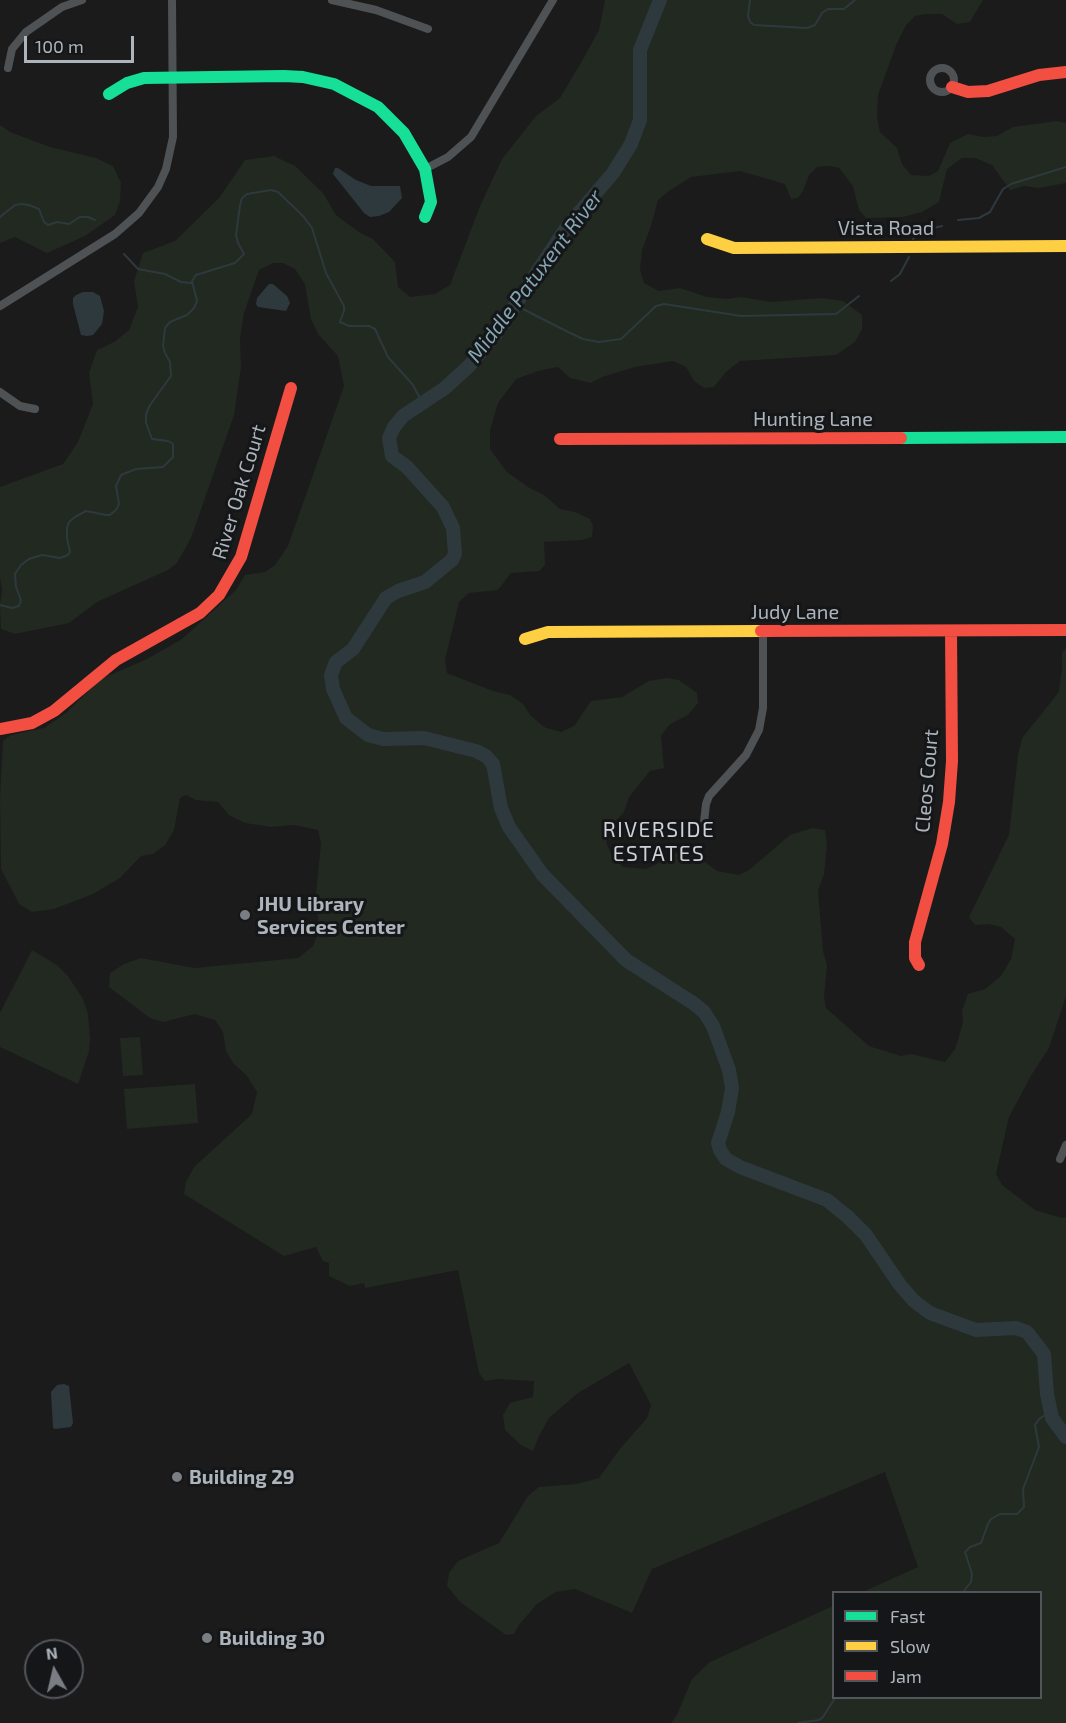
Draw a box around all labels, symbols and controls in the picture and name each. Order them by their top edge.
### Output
scale bar [27,24,136,62]
text: 100 m [35,35,84,57]
water label: Middle Patuxent River [462,185,608,367]
street label: Vista Road [838,216,934,240]
street label: Hunting Lane [753,407,873,431]
street label: River Oak Court [207,422,271,562]
street label: Judy Lane [751,600,839,624]
street label: Cleos Court [911,728,943,834]
district label: RIVERSIDE ESTATES [603,817,715,867]
place label: JHU Library Services Center [257,892,405,939]
marker: JHU Library Services Center [238,908,252,922]
place label: Building 29 [189,1465,295,1489]
marker: Building 29 [170,1470,184,1484]
legend [832,1591,1042,1699]
text: Fast [890,1605,925,1627]
place label: Building 30 [219,1626,325,1650]
marker: Building 30 [200,1631,214,1645]
text: Slow [890,1635,930,1657]
north arrow [24,1639,84,1699]
text: N [45,1642,59,1663]
text: Jam [890,1665,922,1687]

